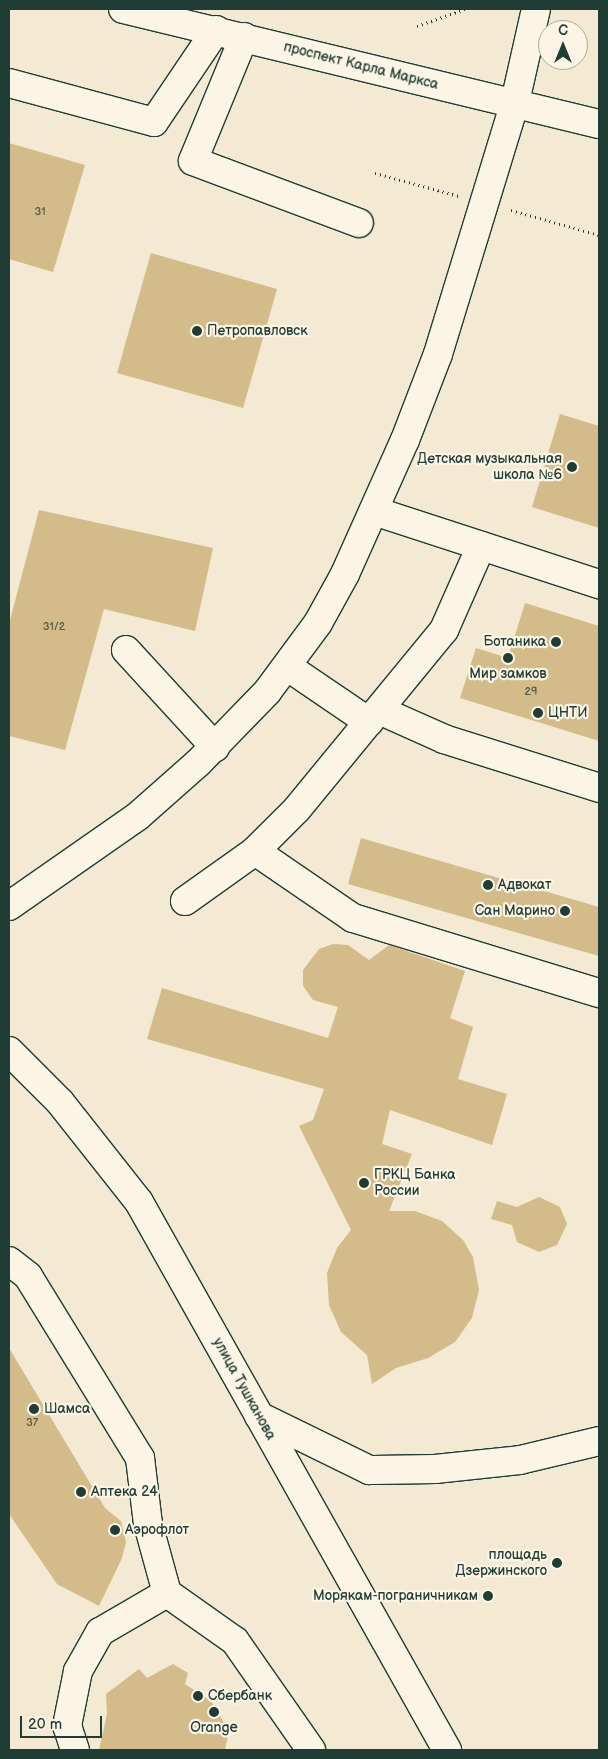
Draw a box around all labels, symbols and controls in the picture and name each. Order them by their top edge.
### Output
north arrow [538,20,588,70]
text: С [558,22,568,39]
street label: проспект Карла Маркса [282,39,440,93]
house number: 31 [34,205,46,219]
place label: Петропавловск [207,323,308,339]
marker: Петропавловск [191,325,203,337]
place label: Детская музыкальная школа №6 [417,451,562,484]
marker: Детская музыкальная школа №6 [566,461,578,473]
house number: 31/2 [43,620,65,634]
place label: Ботаника [484,634,546,650]
marker: Ботаника [550,636,562,648]
marker: Мир замков [502,652,514,664]
place label: Мир замков [469,666,547,682]
house number: 29 [525,685,537,699]
place label: ЦНТИ [548,705,588,721]
marker: ЦНТИ [532,707,544,719]
place label: Адвокат [498,877,552,893]
marker: Адвокат [482,879,494,891]
place label: Сан Марино [475,903,555,919]
marker: Сан Марино [559,905,571,917]
place label: ГРКЦ Банка России [374,1167,455,1200]
marker: ГРКЦ Банка России [358,1177,370,1189]
street label: улица Тушканова [209,1335,279,1443]
place label: Шамса [44,1401,90,1417]
marker: Шамса [28,1403,40,1415]
house number: 37 [26,1416,38,1430]
place label: Аптека 24 [91,1484,158,1500]
marker: Аптека 24 [75,1486,87,1498]
place label: Аэрофлот [125,1522,189,1538]
marker: Аэрофлот [109,1524,121,1536]
place label: площадь Дзержинского [456,1547,547,1580]
marker: площадь Дзержинского [551,1557,563,1569]
place label: Морякам-пограничникам [313,1588,478,1604]
marker: Морякам-пограничникам [482,1590,494,1602]
place label: Сбербанк [208,1688,272,1704]
marker: Сбербанк [192,1690,204,1702]
scale bar [22,1706,105,1738]
marker: Orange [208,1706,220,1718]
text: 20 m [28,1715,62,1734]
place label: Orange [190,1720,238,1736]

